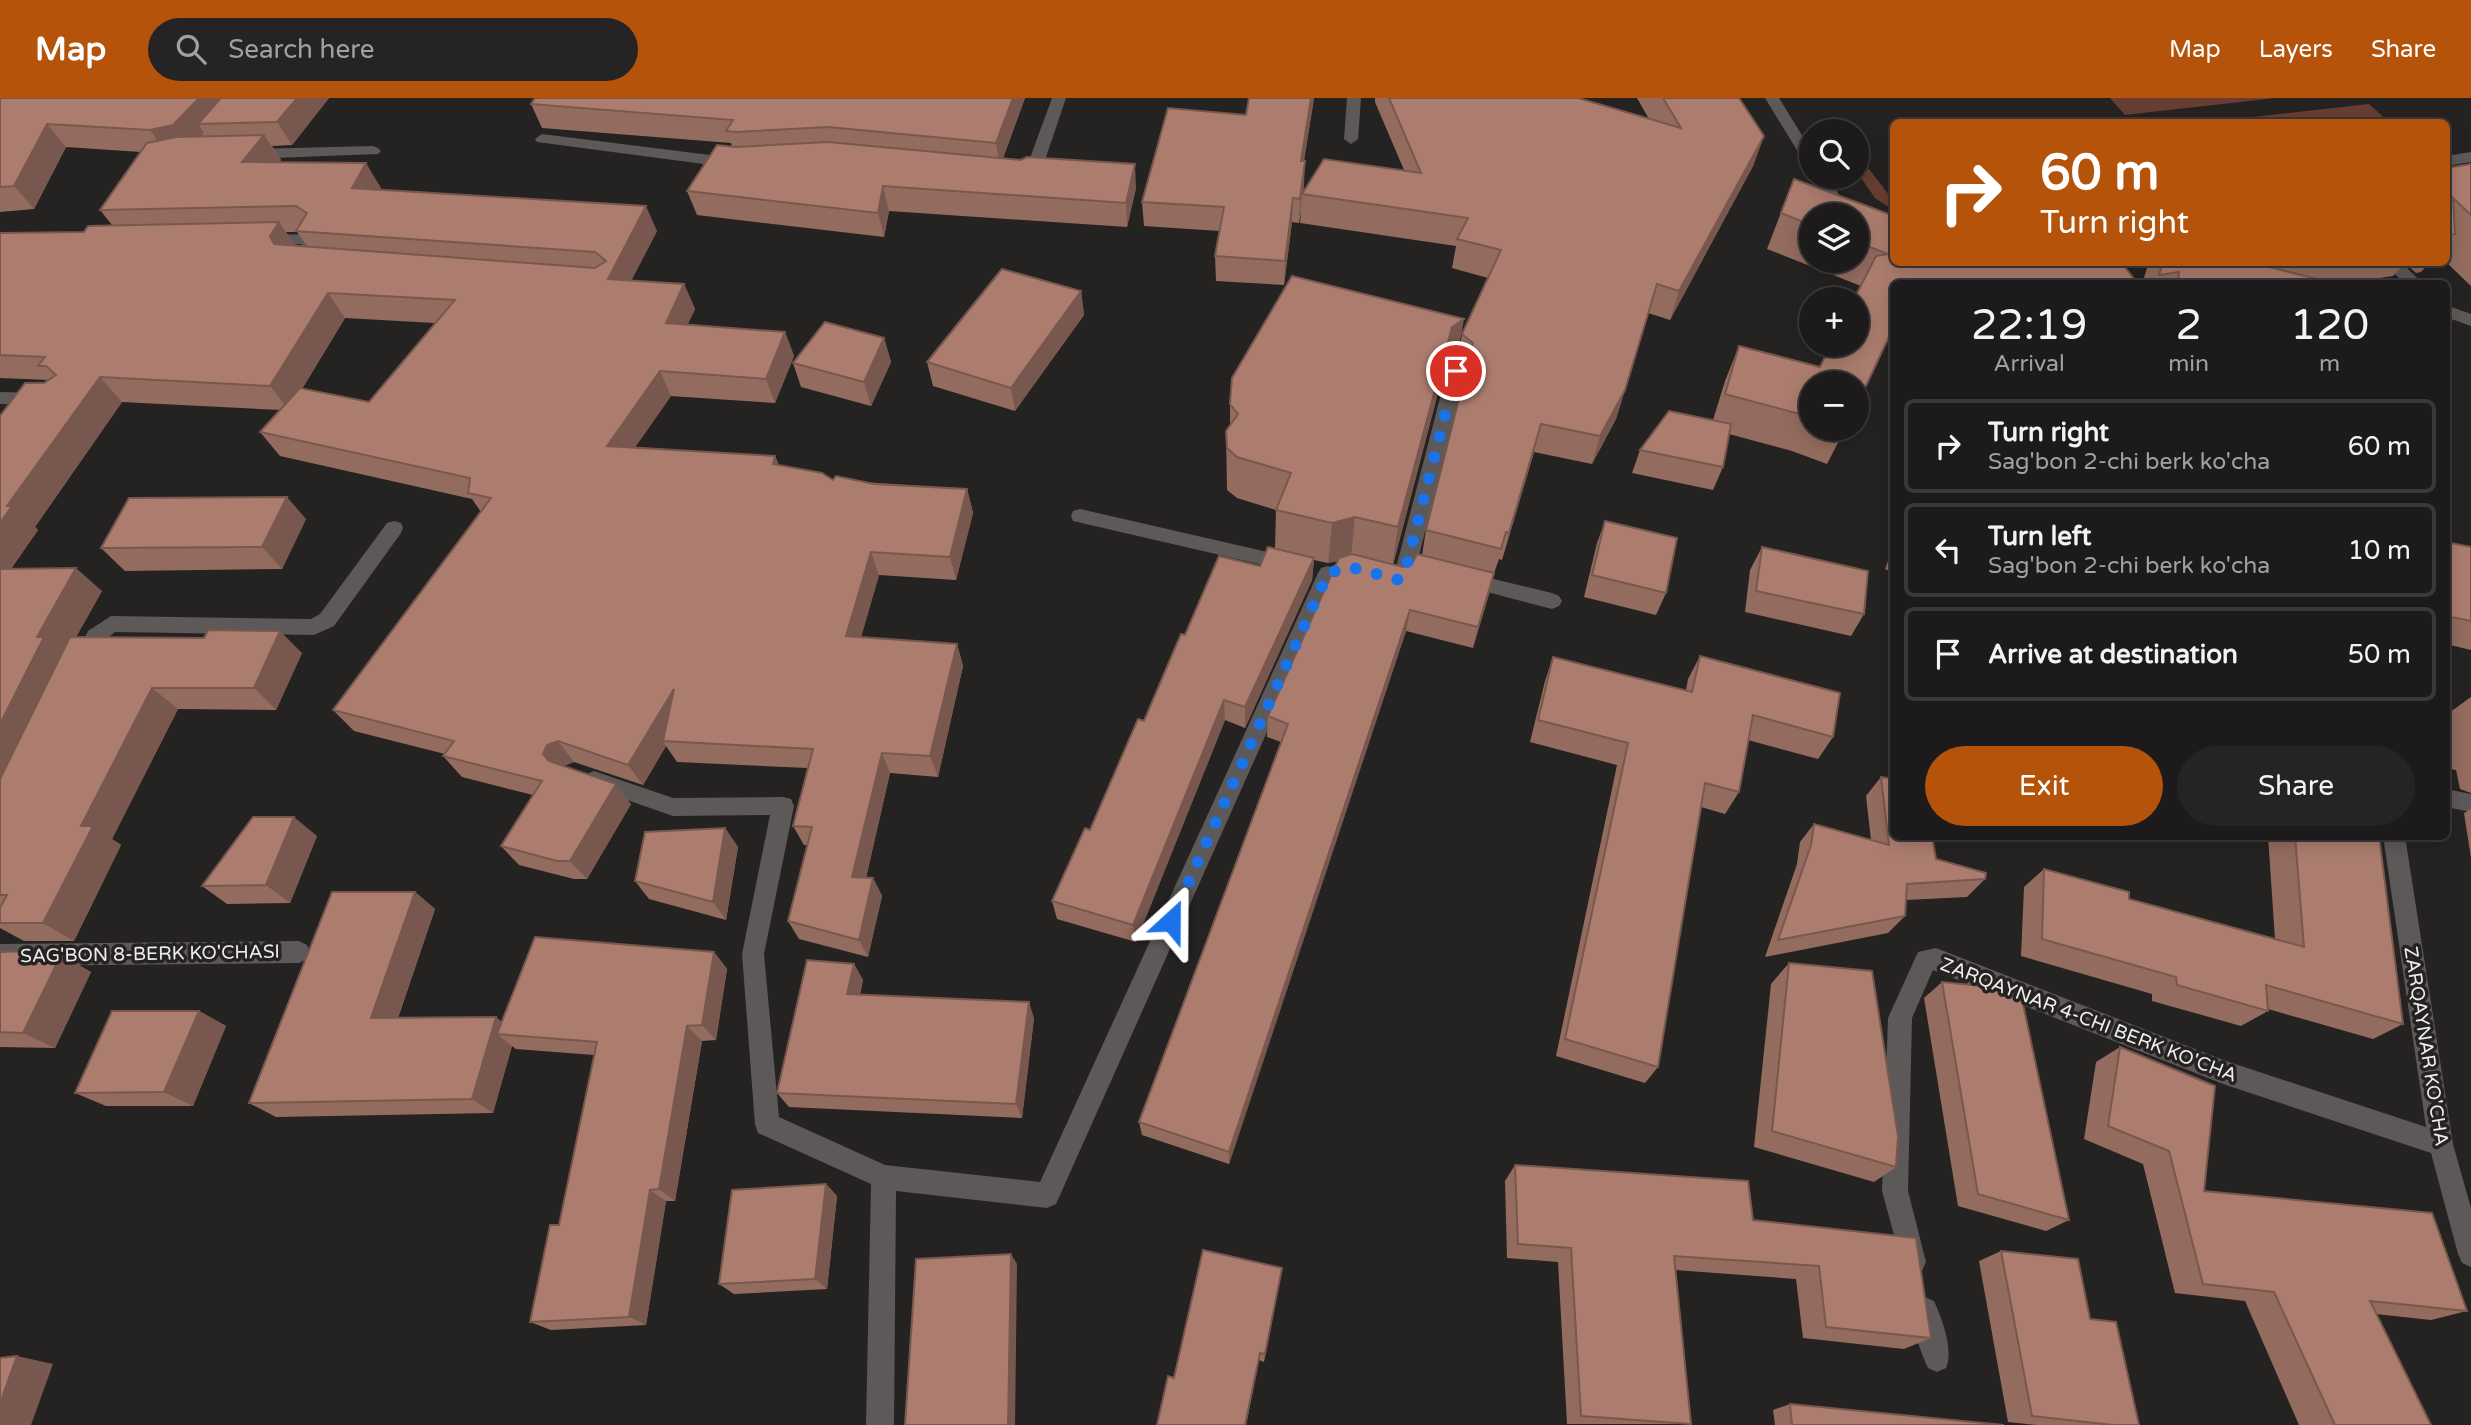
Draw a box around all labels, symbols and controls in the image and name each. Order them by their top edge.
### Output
search box [148,18,638,81]
text: Map [35,30,106,69]
icon: search [172,30,210,68]
text: Search here [228,34,374,65]
text: Map [2169,35,2221,64]
text: Layers [2259,35,2333,64]
text: Share [2371,35,2436,64]
map controls [1799,119,1869,441]
button: search [1799,119,1869,189]
text: 60 m [2040,144,2159,203]
icon: right [1925,147,2016,238]
button: layers [1799,203,1869,273]
text: Turn right [2040,204,2189,242]
button: + [1799,287,1869,357]
text: 22:19 [1971,300,2087,351]
text: 2 [2175,300,2202,351]
text: 120 [2290,300,2369,351]
pin [1426,341,1486,401]
text: Arrival [1994,350,2065,378]
text: min [2168,350,2209,378]
text: m [2319,350,2340,378]
icon: arrive [1437,352,1475,390]
button: − [1799,371,1869,441]
text: Turn right [1988,417,2109,448]
icon: right [1929,427,1967,465]
text: 60 m [2348,431,2411,462]
text: Sag'bon 2-chi berk ko'cha [1988,448,2270,476]
text: Turn left [1988,521,2091,552]
icon: left [1929,531,1967,569]
text: 10 m [2348,535,2411,566]
text: Sag'bon 2-chi berk ko'cha [1988,552,2270,580]
icon: arrive [1929,635,1967,673]
text: Arrive at destination [1988,639,2238,670]
text: 50 m [2348,639,2411,670]
button: Exit [1925,746,2163,826]
button: Share [2177,746,2415,826]
position arrow [1134,884,1208,958]
street label: SAG'BON 8-BERK KO'CHASI [20,941,280,967]
street label: ZARQAYNAR KO'CHA [2399,945,2453,1147]
street label: ZARQAYNAR 4-CHI BERK KO'CHA [1937,953,2240,1087]

